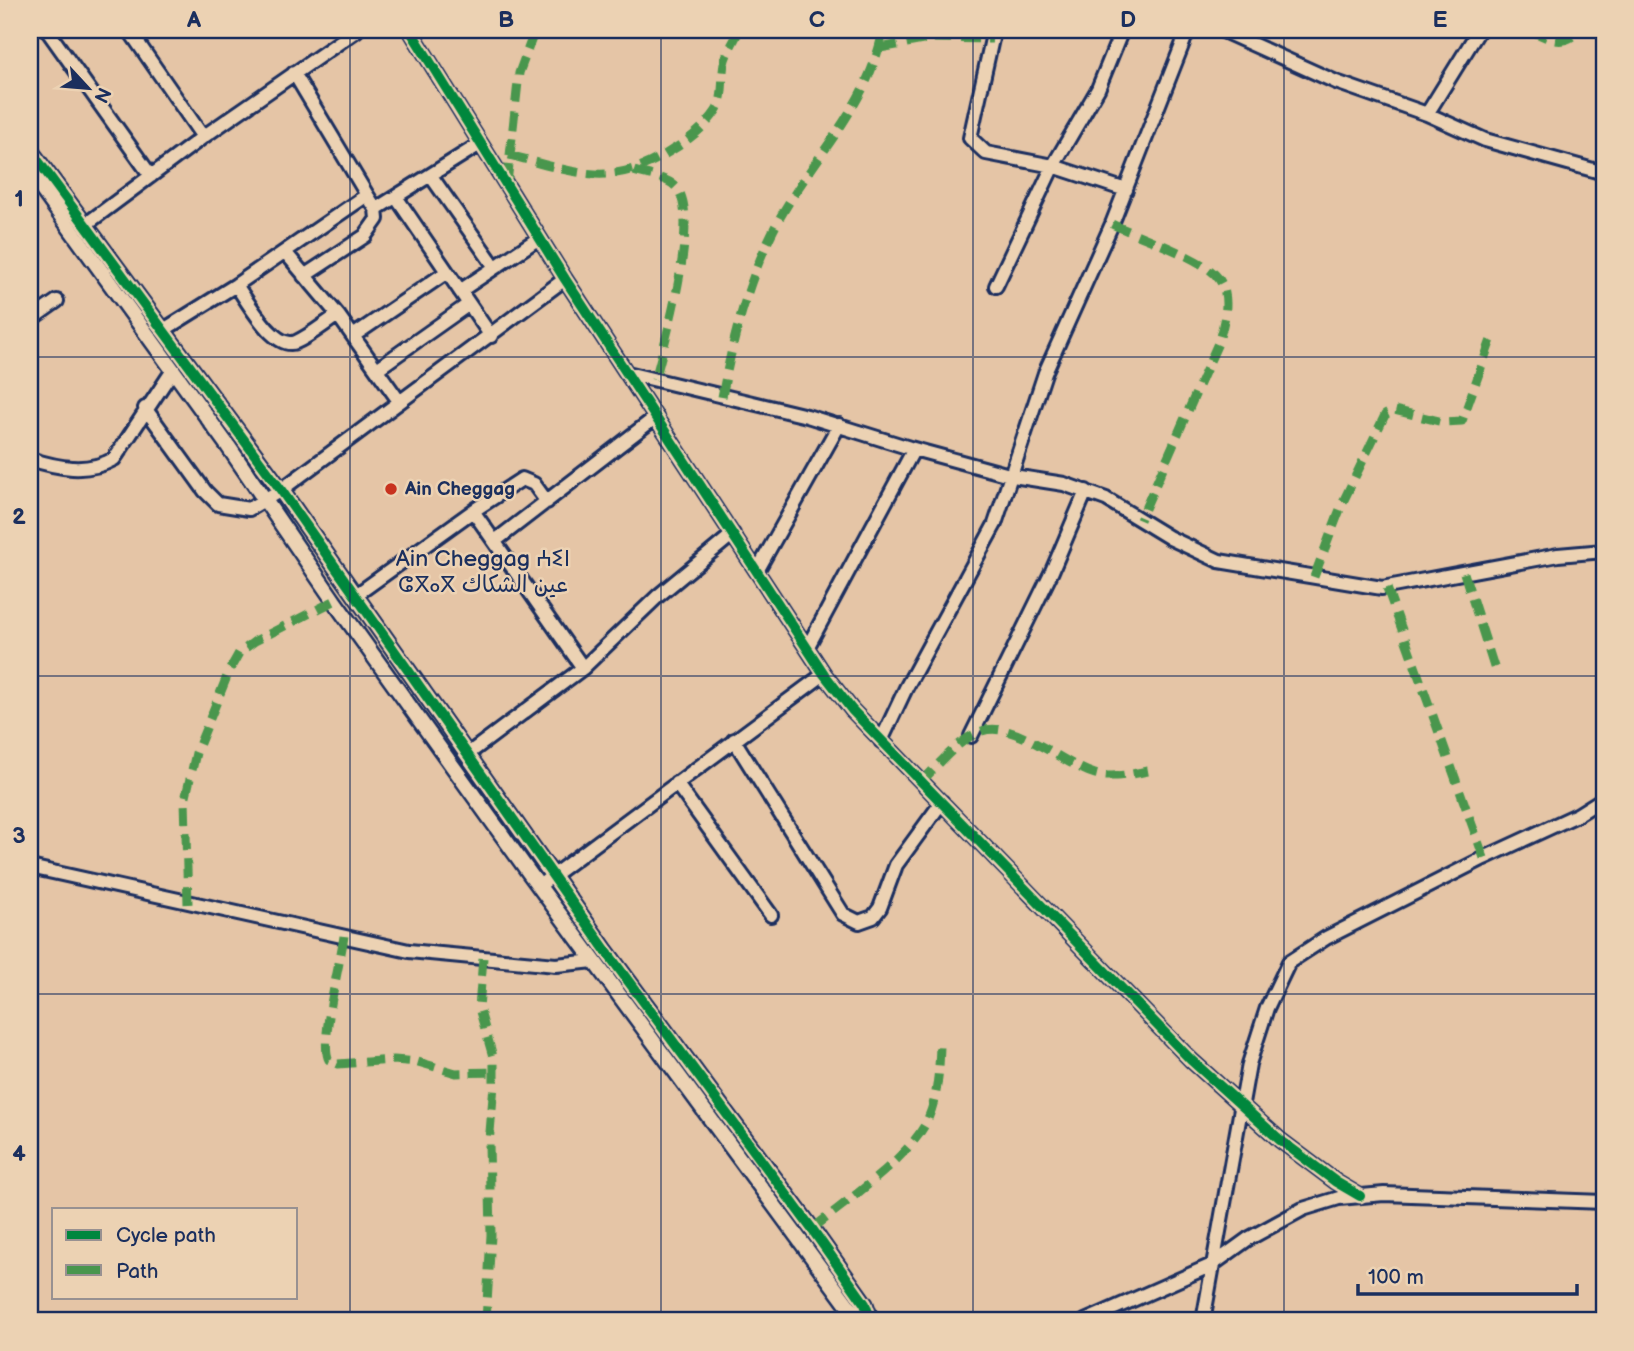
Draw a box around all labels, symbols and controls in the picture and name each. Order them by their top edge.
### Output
text: A [186,6,202,34]
text: B [498,6,514,34]
text: C [809,6,825,34]
text: D [1120,6,1136,34]
text: E [1433,6,1448,34]
north arrow [52,52,122,122]
text: N [88,83,115,106]
text: 1 [14,185,24,213]
place label: Ain Cheggag [404,478,515,501]
marker: Ain Cheggag [383,481,399,497]
text: 2 [12,503,26,531]
district label: Ain Cheggag ⵄⵉⵏ ⵛⴳⴰⴳ عين الشكاك [396,545,570,599]
text: 3 [12,822,26,850]
text: 4 [12,1140,26,1168]
legend [52,1208,298,1298]
text: Cycle path [116,1223,216,1248]
scale bar [1358,1253,1576,1297]
text: Path [116,1259,158,1284]
text: 100 m [1368,1265,1424,1290]

